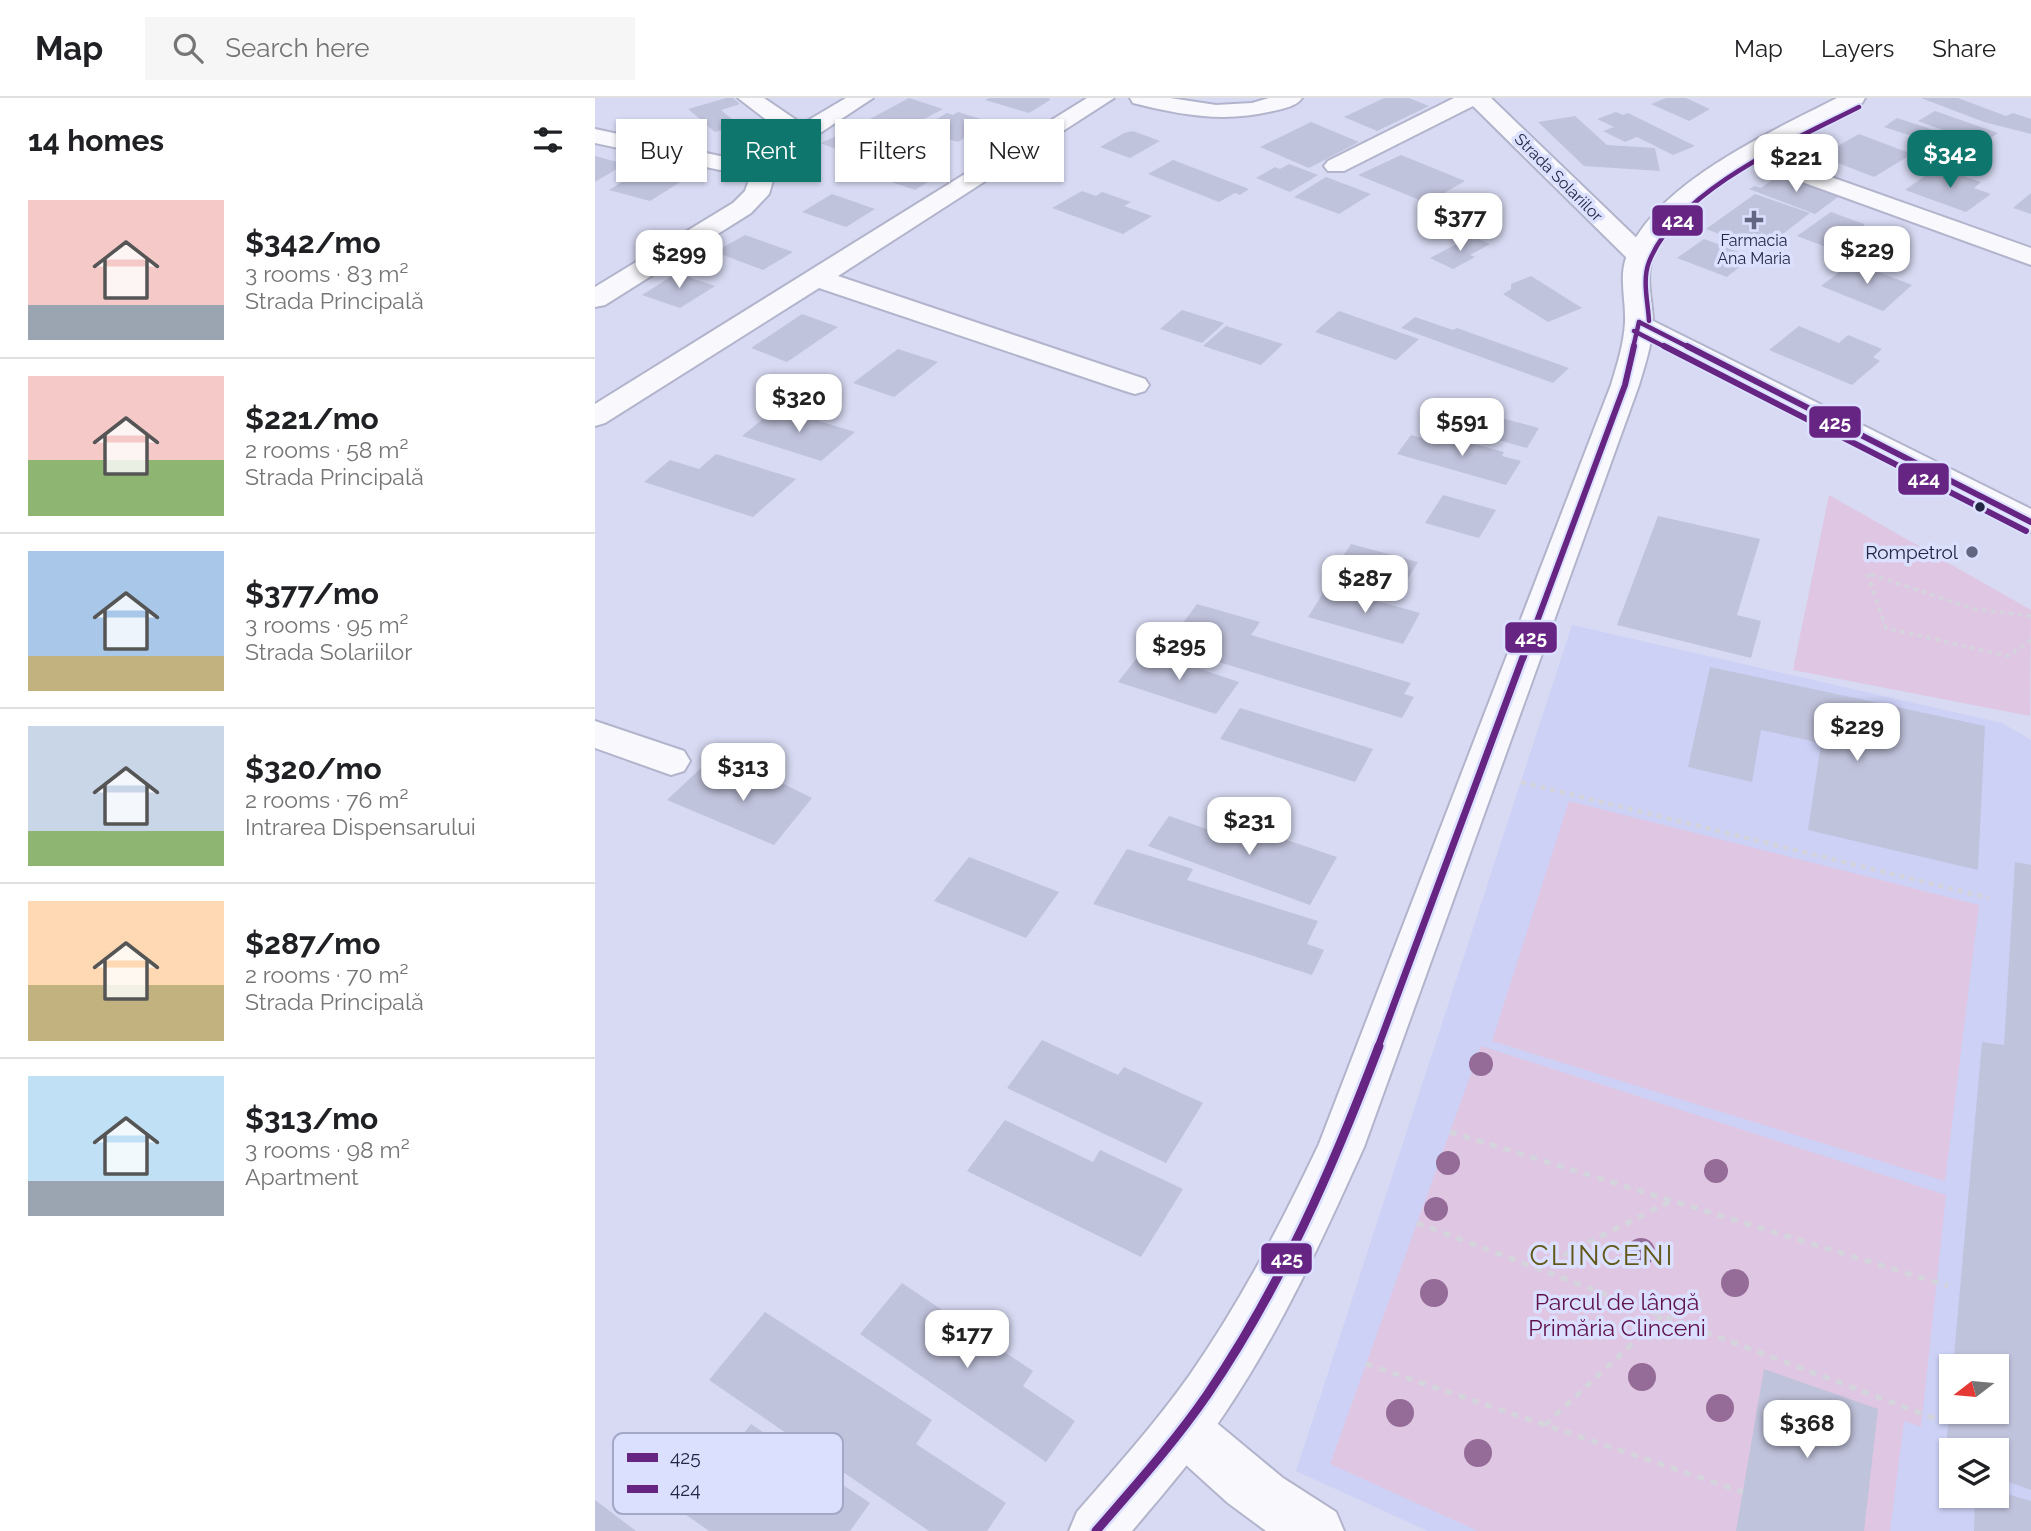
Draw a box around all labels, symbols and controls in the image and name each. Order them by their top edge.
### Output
search box [145,17,635,80]
text: Map [35,29,103,68]
icon: search [169,29,207,67]
text: Search here [225,33,370,63]
text: Map [1734,34,1783,63]
text: Layers [1821,34,1894,63]
text: Share [1932,34,1996,63]
chip: Buy [616,119,707,182]
chip: Rent [721,119,821,182]
chip: Filters [835,119,950,182]
chip: New [964,119,1064,182]
icon: filters [529,121,567,159]
text: 14 homes [28,123,164,158]
street label: Strada Solariilor [1511,129,1607,225]
pin: $342 [1909,130,1991,190]
pin: $221 [1755,134,1837,194]
text: $342 [1923,139,1977,166]
text: $221 [1770,143,1822,170]
pin: $377 [1419,194,1501,253]
text: $377 [1433,202,1487,229]
line badge: 424 [1651,204,1704,237]
text: 424 [1662,209,1694,231]
marker: Farmacia Ana Maria [1746,212,1762,228]
text: $342/mo [245,225,381,260]
pin: $229 [1826,226,1908,286]
icon: home [84,228,168,312]
pin: $299 [638,230,720,290]
place label: Farmacia Ana Maria [1717,231,1791,268]
text: $229 [1840,235,1894,262]
text: $299 [652,239,706,266]
text: 3 rooms · 83 m² [245,260,408,287]
text: Strada Principală [245,287,424,314]
pin: $320 [758,374,840,434]
text: $320 [772,383,826,410]
pin: $591 [1421,398,1503,458]
text: $221/mo [245,401,379,436]
icon: home [84,404,168,488]
line badge: 425 [1808,405,1862,439]
text: $591 [1436,407,1488,434]
text: 425 [1819,411,1851,433]
text: 2 rooms · 58 m² [245,436,408,463]
line badge: 424 [1897,462,1950,496]
text: Strada Principală [245,463,424,490]
text: 424 [1908,467,1940,489]
unlabelled marker [1973,500,1987,514]
place label: Rompetrol [1865,541,1959,563]
marker: Rompetrol [1964,544,1980,560]
pin: $287 [1324,556,1406,615]
text: $287 [1338,564,1392,591]
text: $377/mo [245,576,379,611]
icon: home [84,579,168,663]
text: 3 rooms · 95 m² [245,611,408,638]
line badge: 425 [1504,621,1558,654]
pin: $295 [1138,622,1220,682]
text: 425 [1515,626,1547,648]
text: $295 [1152,631,1206,658]
text: Strada Solariilor [245,638,412,665]
pin: $229 [1816,704,1898,763]
text: $229 [1830,712,1884,739]
pin: $313 [702,744,784,803]
text: $320/mo [245,751,382,786]
text: $313 [717,752,769,779]
icon: home [84,754,168,838]
text: 2 rooms · 76 m² [245,786,408,813]
pin: $231 [1208,798,1290,857]
text: $231 [1223,806,1275,833]
text: Intrarea Dispensarului [245,813,476,840]
text: $287/mo [245,926,380,961]
icon: home [84,929,168,1013]
text: 2 rooms · 70 m² [245,961,408,988]
text: Strada Principală [245,988,424,1015]
text: $313/mo [245,1101,378,1136]
icon: home [84,1104,168,1188]
text: 3 rooms · 98 m² [245,1136,410,1163]
text: Apartment [245,1163,359,1190]
district label: CLINCENI [1530,1239,1674,1272]
line badge: 425 [1260,1242,1313,1275]
text: 425 [1271,1247,1303,1269]
park label: Parcul de lângă Primăria Clinceni [1528,1288,1706,1341]
pin: $177 [926,1310,1008,1370]
text: $177 [941,1319,993,1346]
north arrow [1939,1354,2009,1424]
map controls [1939,1354,2009,1508]
pin: $368 [1766,1400,1848,1460]
text: $368 [1779,1409,1835,1436]
legend [613,1433,843,1514]
button: layers [1939,1438,2009,1508]
text: 425 [670,1446,701,1468]
text: 424 [670,1478,701,1500]

